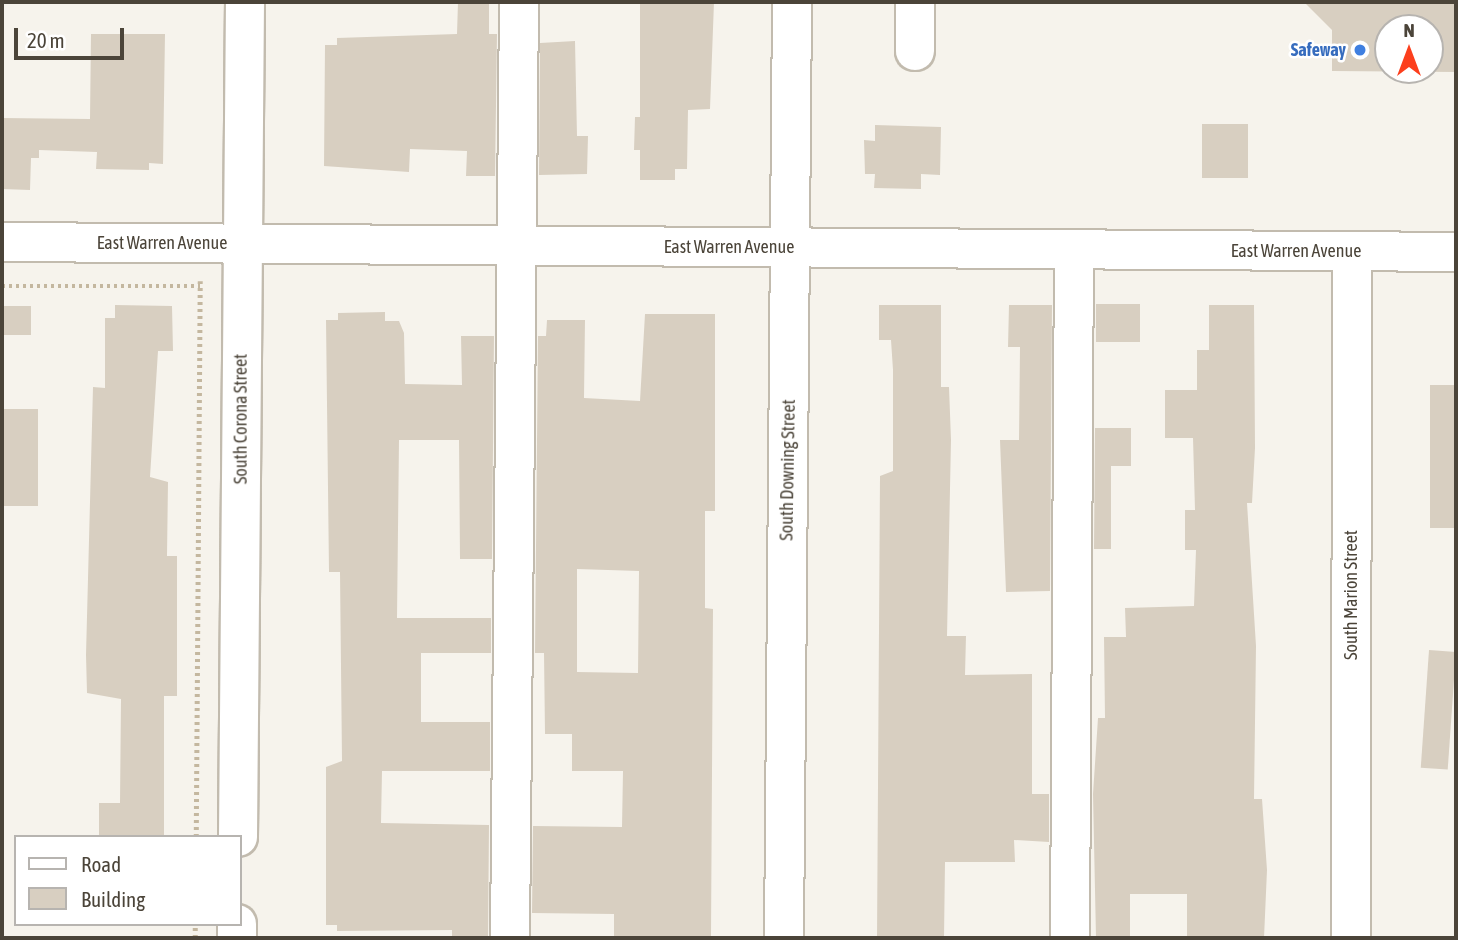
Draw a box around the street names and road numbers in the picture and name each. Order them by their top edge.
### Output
street label: East Warren Avenue [97,232,227,254]
street label: East Warren Avenue [664,236,794,258]
street label: East Warren Avenue [1231,240,1361,262]
street label: South Corona Street [230,354,252,484]
street label: South Downing Street [776,399,800,541]
street label: South Marion Street [1340,530,1362,660]

